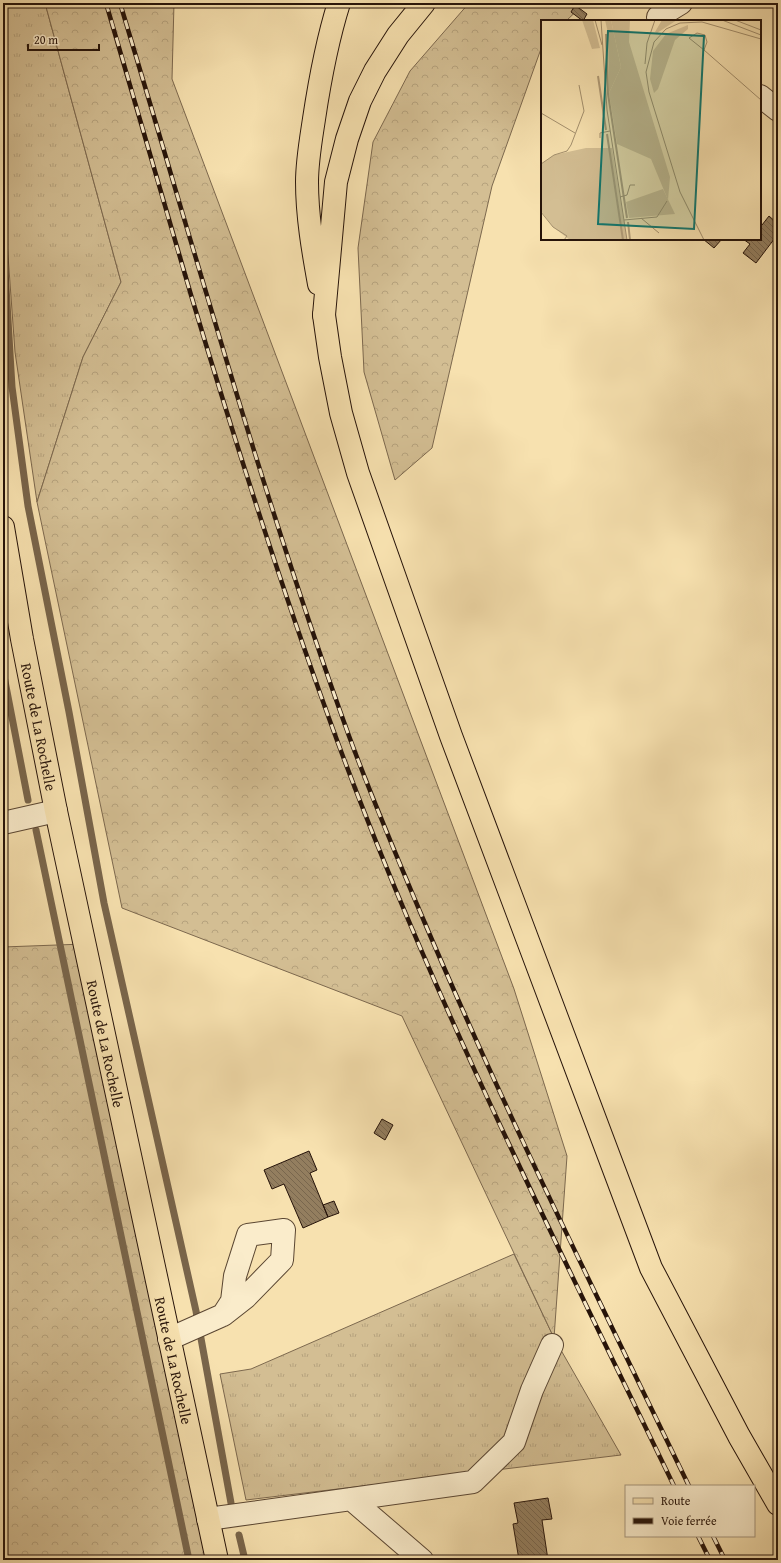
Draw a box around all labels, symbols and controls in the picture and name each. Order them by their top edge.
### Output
inset map [541,20,761,240]
scale bar [28,26,99,52]
text: 20 m [34,31,58,48]
street label: Route de La Rochelle [16,661,62,792]
street label: Route de La Rochelle [82,978,130,1109]
street label: Route de La Rochelle [150,1295,198,1426]
legend [625,1485,755,1537]
text: Route [661,1492,691,1509]
text: Voie ferrée [661,1512,717,1529]

